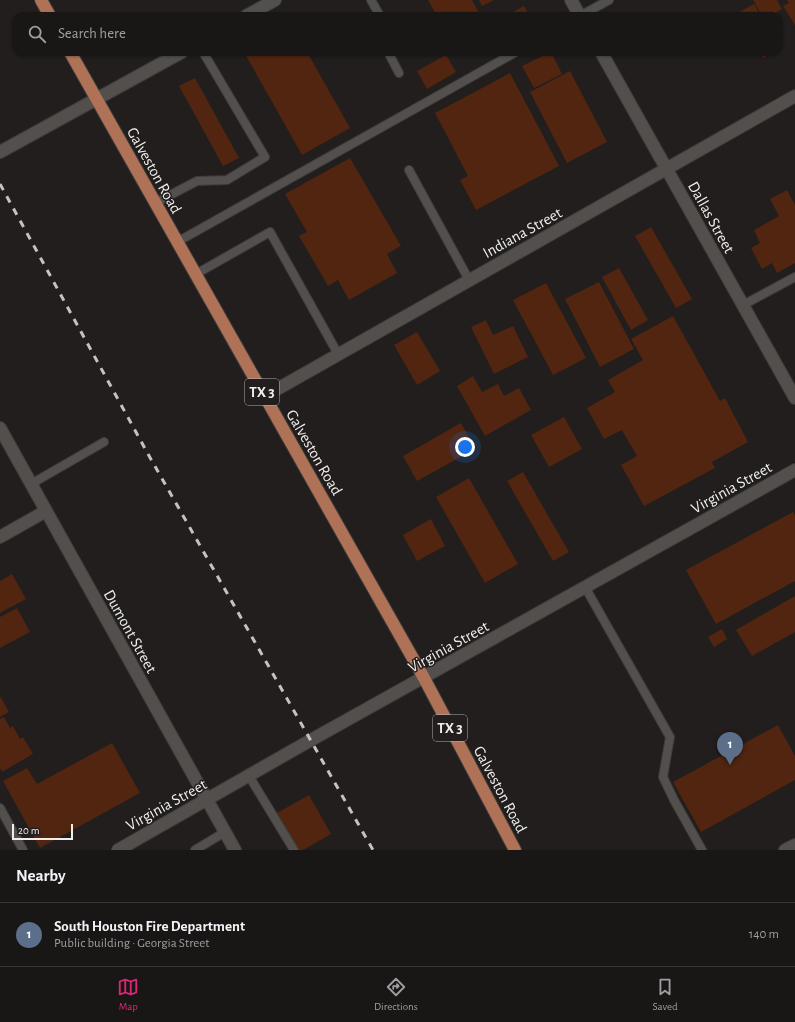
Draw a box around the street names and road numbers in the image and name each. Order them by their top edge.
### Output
street label: Galveston Road [124,125,184,216]
street label: Dallas Street [685,179,737,256]
street label: Indiana Street [480,205,565,261]
road number: TX 3 [245,379,279,405]
street label: Galveston Road [283,407,345,498]
street label: Virginia Street [688,459,775,517]
street label: Dumont Street [101,587,160,676]
street label: Virginia Street [405,618,492,676]
road number: TX 3 [433,715,467,741]
street label: Galveston Road [471,743,530,836]
street label: Virginia Street [123,776,210,834]

